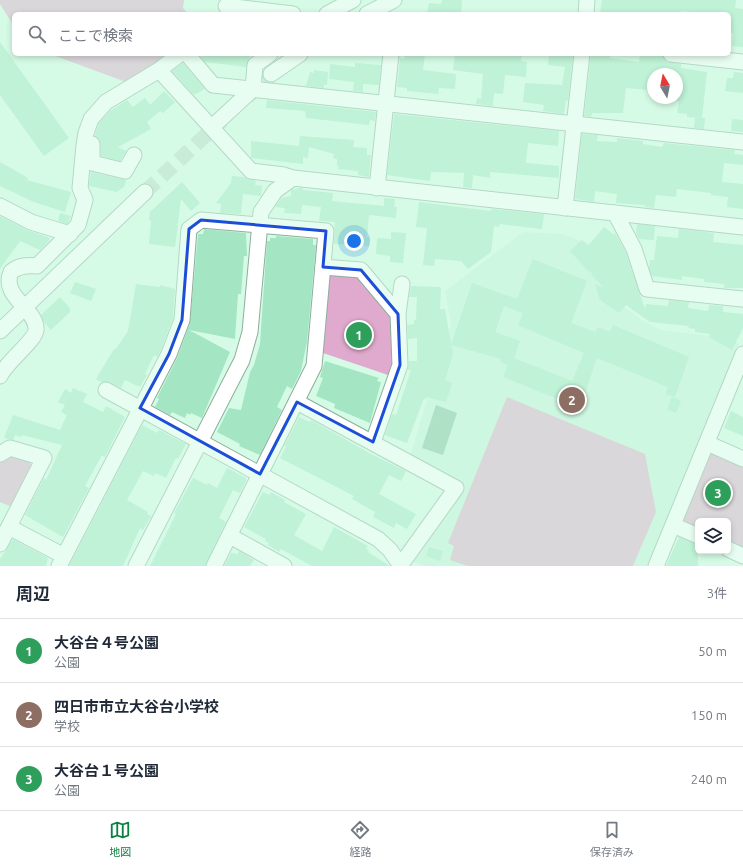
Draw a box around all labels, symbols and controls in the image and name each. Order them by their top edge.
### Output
search box [12,12,731,56]
icon: search [26,23,48,45]
text: ここで検索 [58,27,133,44]
north arrow [647,68,683,104]
your location [344,231,364,251]
pin: 1 [346,320,372,350]
pin: 2 [559,385,585,415]
pin: 3 [705,478,731,508]
map controls [695,518,731,554]
button: layers [695,518,731,554]
text: 周辺 [16,584,50,603]
text: 3件 [707,586,727,600]
text: 大谷台４号公園 [54,634,159,651]
text: 1 [25,644,33,658]
text: 50 m [698,644,727,658]
text: 公園 [54,655,80,669]
text: 四日市市立大谷台小学校 [54,698,219,715]
text: 2 [25,708,33,722]
text: 150 m [691,708,727,722]
text: 学校 [54,719,80,733]
text: 大谷台１号公園 [54,762,159,779]
text: 3 [25,772,33,786]
text: 240 m [691,772,727,786]
text: 公園 [54,783,80,797]
tab: 地図 [109,819,131,859]
tab: 経路 [349,819,371,859]
tab: 保存済み [590,819,634,859]

